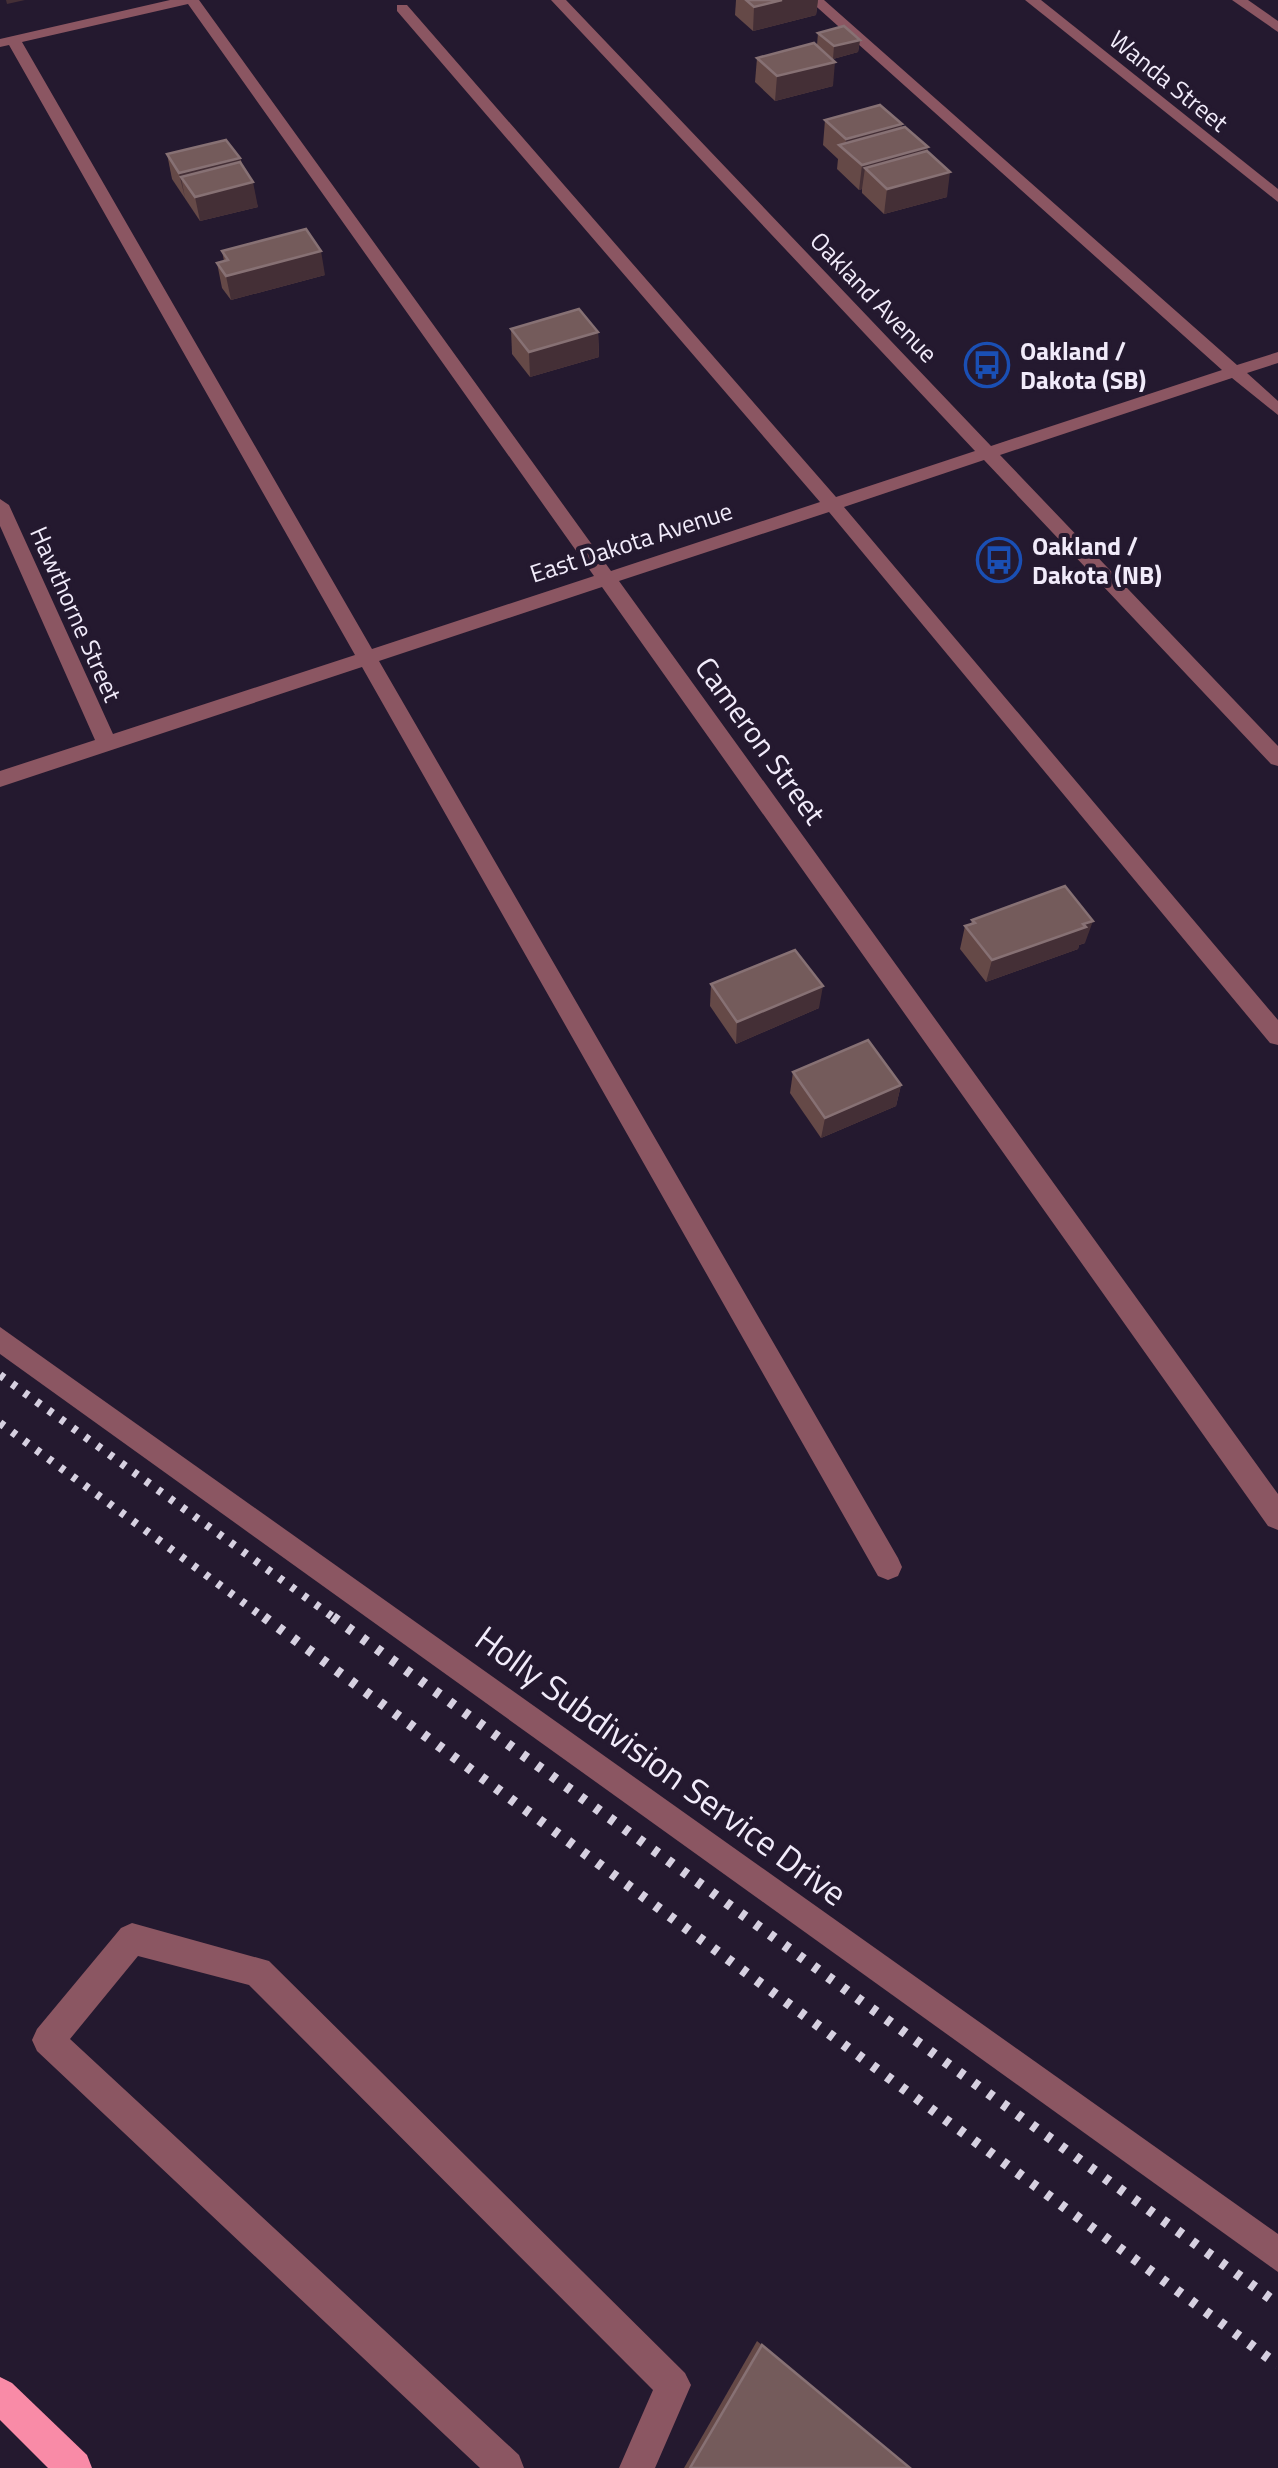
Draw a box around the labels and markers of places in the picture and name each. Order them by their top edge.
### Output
place label: Oakland / Dakota (SB) [1020,332,1146,399]
bus stop icon: Oakland / Dakota (SB) [964,342,1010,388]
place label: Oakland / Dakota (NB) [1032,527,1162,594]
bus stop icon: Oakland / Dakota (NB) [976,537,1022,583]

